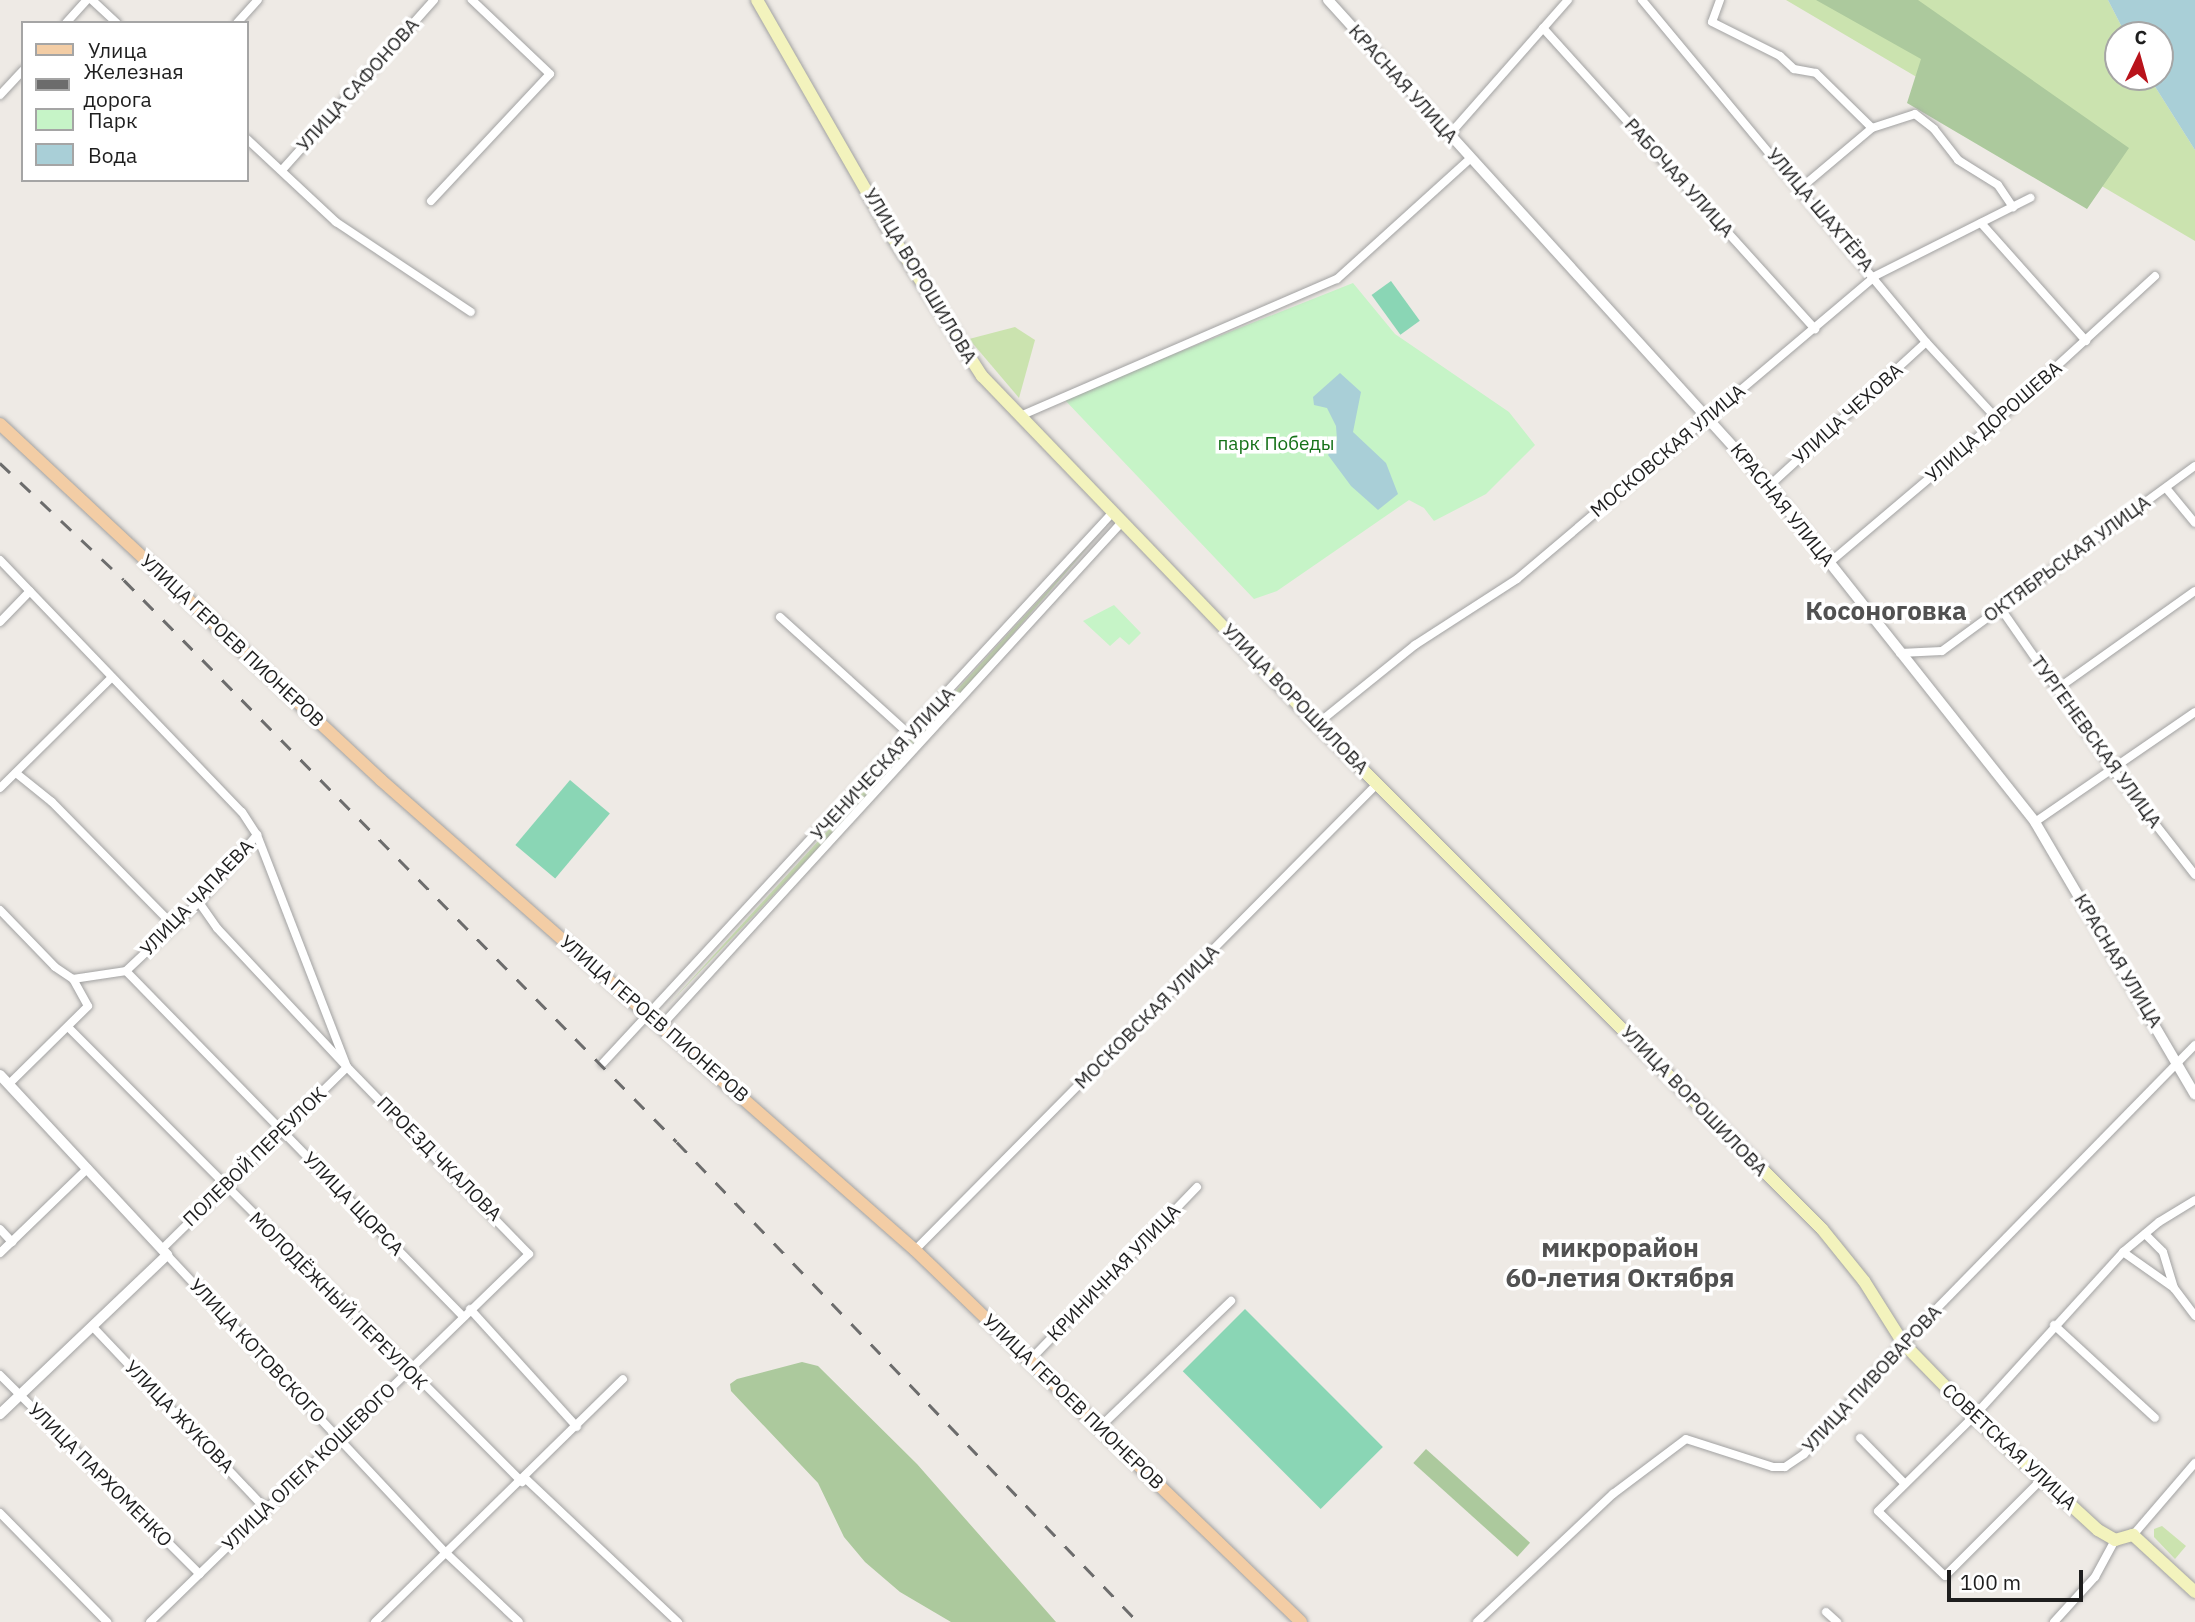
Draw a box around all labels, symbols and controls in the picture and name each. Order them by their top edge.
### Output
street label: УЛИЦА САФОНОВА [292,14,424,156]
street label: КРАСНАЯ УЛИЦА [1344,20,1462,148]
legend [21,21,248,182]
north arrow [2104,21,2174,91]
text: С [2133,25,2148,50]
text: Улица [88,36,147,64]
text: Железная дорога [84,57,184,113]
text: Парк [88,106,138,134]
street label: РАБОЧАЯ УЛИЦА [1620,114,1738,242]
text: Вода [88,141,137,169]
street label: УЛИЦА ШАХТЁРА [1762,144,1878,276]
street label: УЛИЦА ВОРОШИЛОВА [859,184,981,368]
street label: УЛИЦА ДОРОШЕВА [1921,357,2067,487]
street label: УЛИЦА ЧЕХОВА [1788,359,1908,469]
street label: МОСКОВСКАЯ УЛИЦА [1586,380,1750,522]
park label: парк Победы [1217,433,1335,455]
street label: КРАСНАЯ УЛИЦА [1725,439,1839,571]
street label: ОКТЯБРЬСКАЯ УЛИЦА [1979,491,2155,627]
street label: УЛИЦА ГЕРОЕВ ПИОНЕРОВ [135,550,329,732]
district label: Косоноговка [1805,595,1967,627]
street label: УЛИЦА ВОРОШИЛОВА [1217,619,1373,779]
street label: ТУРГЕНЕВСКАЯ УЛИЦА [2026,651,2166,833]
street label: УЧЕНИЧЕСКАЯ УЛИЦА [806,683,960,845]
street label: УЛИЦА ЧАПАЕВА [136,835,258,961]
street label: КРАСНАЯ УЛИЦА [2069,890,2167,1032]
street label: УЛИЦА ГЕРОЕВ ПИОНЕРОВ [555,931,753,1107]
street label: МОСКОВСКАЯ УЛИЦА [1070,940,1224,1094]
street label: УЛИЦА ВОРОШИЛОВА [1616,1021,1772,1181]
street label: ПОЛЕВОЙ ПЕРЕУЛОК [179,1083,331,1231]
street label: ПРОЕЗД ЧКАЛОВА [372,1092,506,1226]
street label: УЛИЦА ЩОРСА [298,1148,408,1260]
street label: КРИНИЧНАЯ УЛИЦА [1043,1200,1185,1346]
street label: МОЛОДЁЖНЫЙ ПЕРЕУЛОК [244,1207,432,1395]
district label: микрорайон 60-летия Октября [1505,1232,1735,1294]
street label: УЛИЦА КОТОВСКОГО [184,1274,330,1428]
street label: УЛИЦА ПИВОВАРОВА [1798,1300,1946,1458]
street label: УЛИЦА ГЕРОЕВ ПИОНЕРОВ [978,1309,1168,1495]
street label: УЛИЦА ЖУКОВА [120,1356,238,1478]
street label: УЛИЦА ОЛЕГА КОШЕВОГО [218,1378,400,1556]
street label: СОВЕТСКАЯ УЛИЦА [1937,1379,2081,1515]
street label: УЛИЦА ПАРХОМЕНКО [23,1398,177,1552]
scale bar [1950,1556,2086,1600]
text: 100 m [1960,1568,2021,1596]

